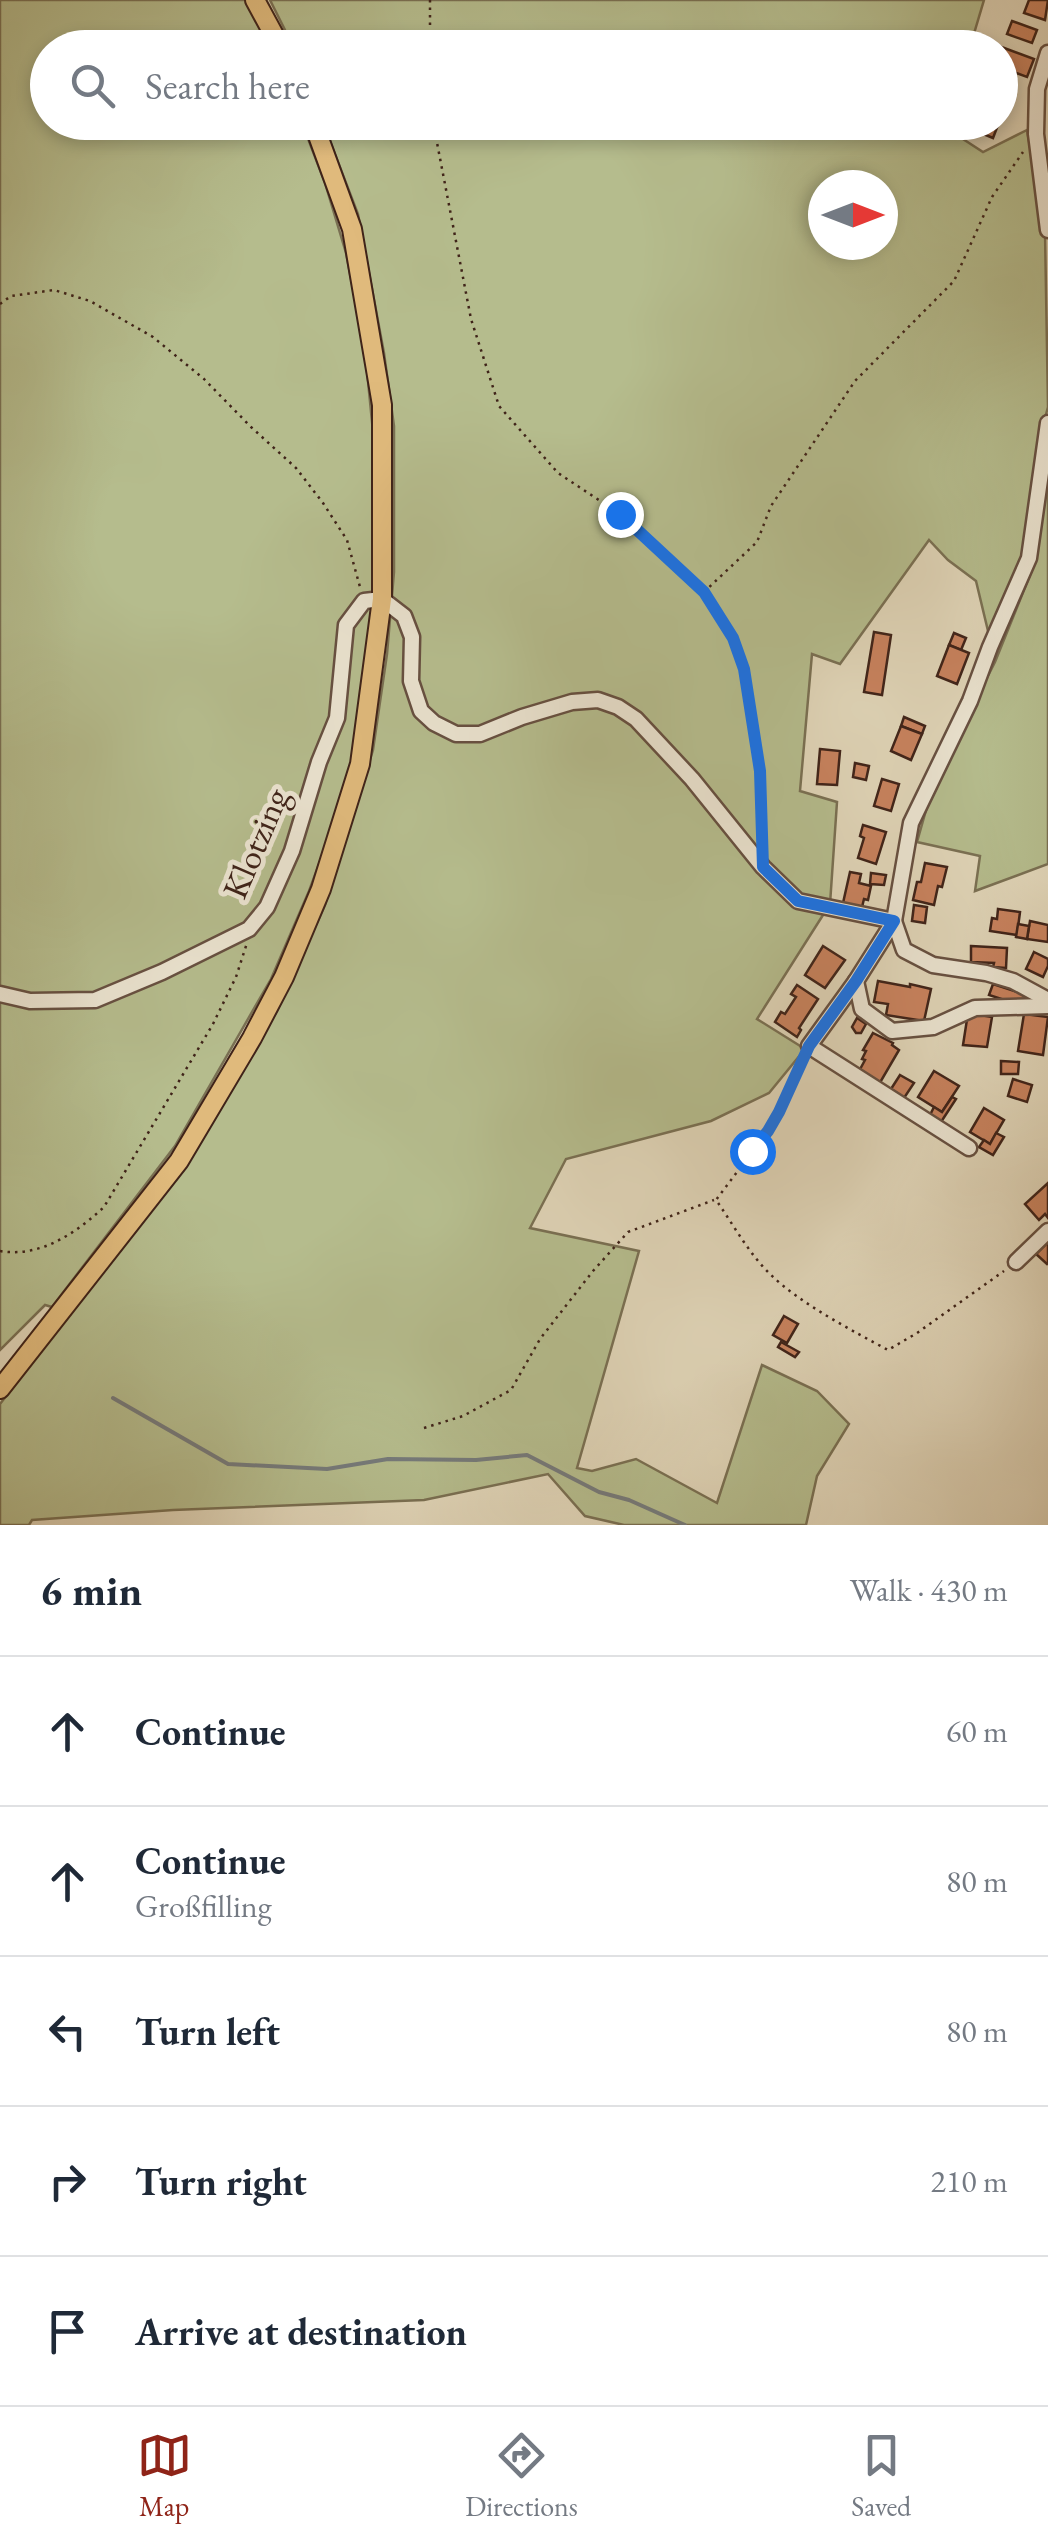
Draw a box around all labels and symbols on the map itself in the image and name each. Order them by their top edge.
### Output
north arrow [808,170,898,260]
route end [598,492,644,538]
street label: Klotzing [212,780,299,905]
route start [730,1129,776,1175]

